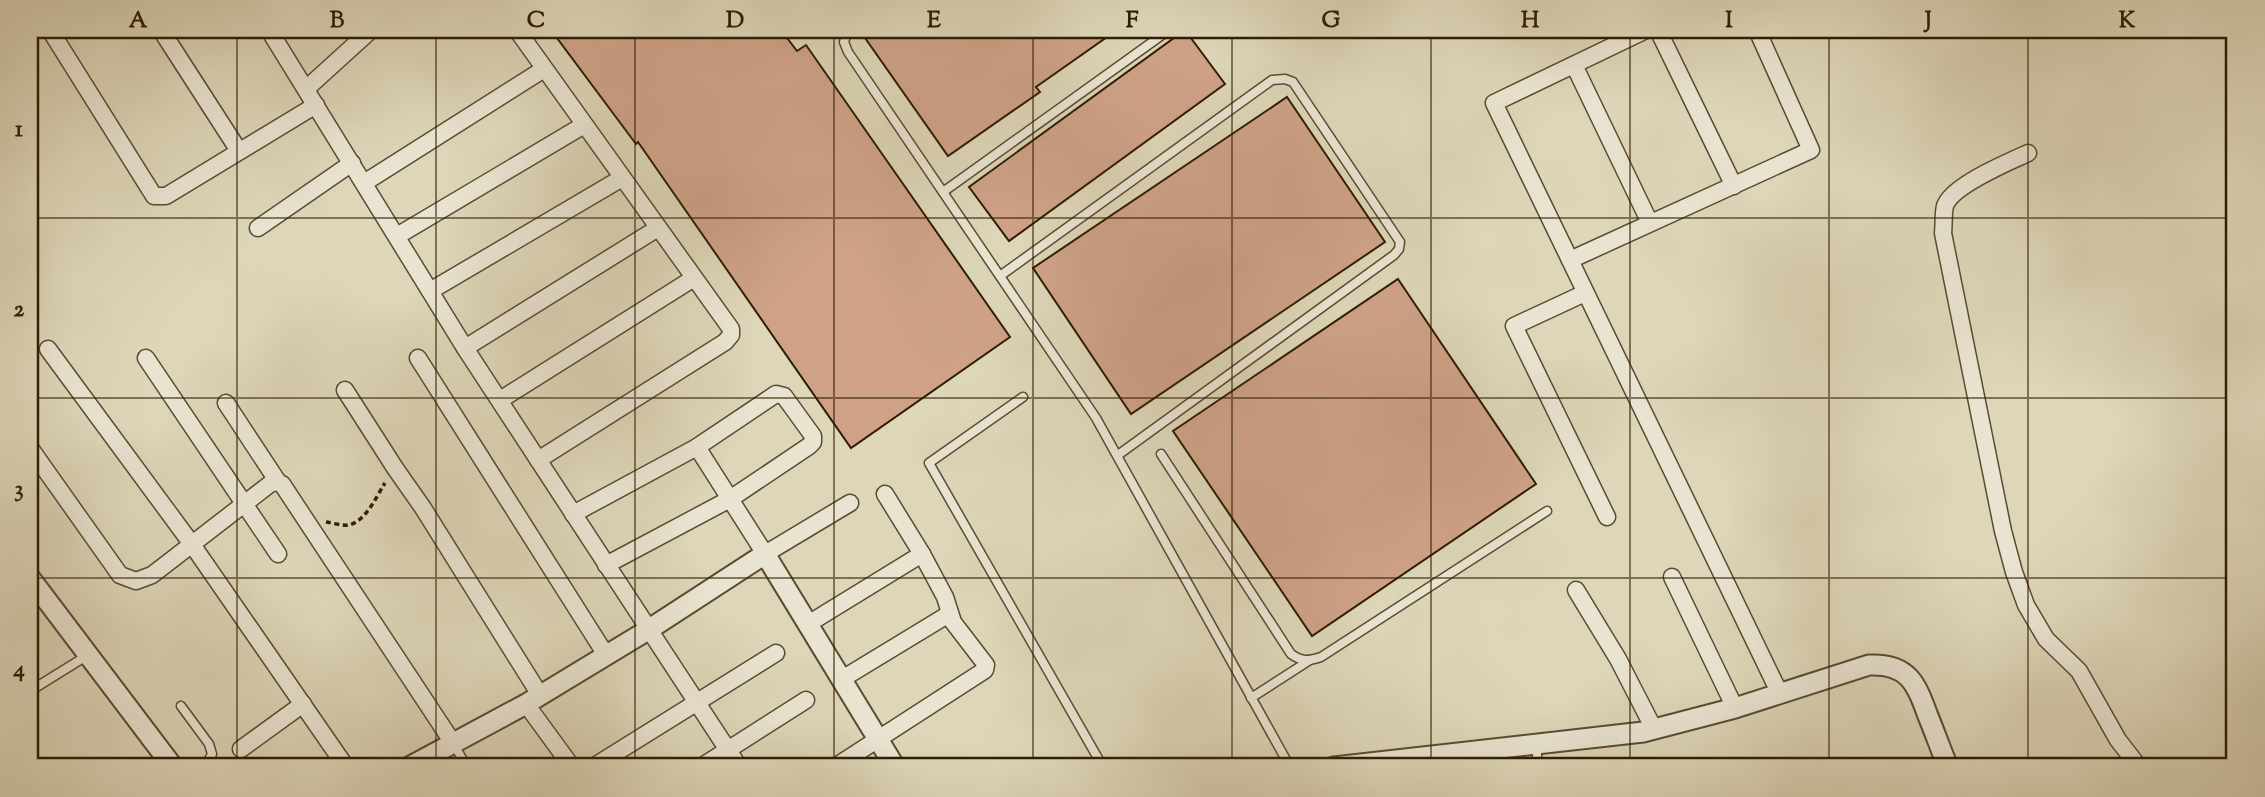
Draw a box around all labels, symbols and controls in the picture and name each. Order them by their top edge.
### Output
text: A [129,5,148,38]
text: B [330,5,345,38]
text: C [527,5,545,38]
text: D [726,5,744,38]
text: E [927,5,941,38]
text: F [1126,5,1139,38]
text: G [1322,5,1341,38]
text: H [1521,5,1540,38]
text: I [1725,5,1733,38]
text: J [1923,5,1932,38]
text: K [2119,5,2136,38]
text: 1 [15,114,23,147]
text: 2 [14,294,25,327]
text: 3 [14,474,24,507]
text: 4 [12,654,25,687]

